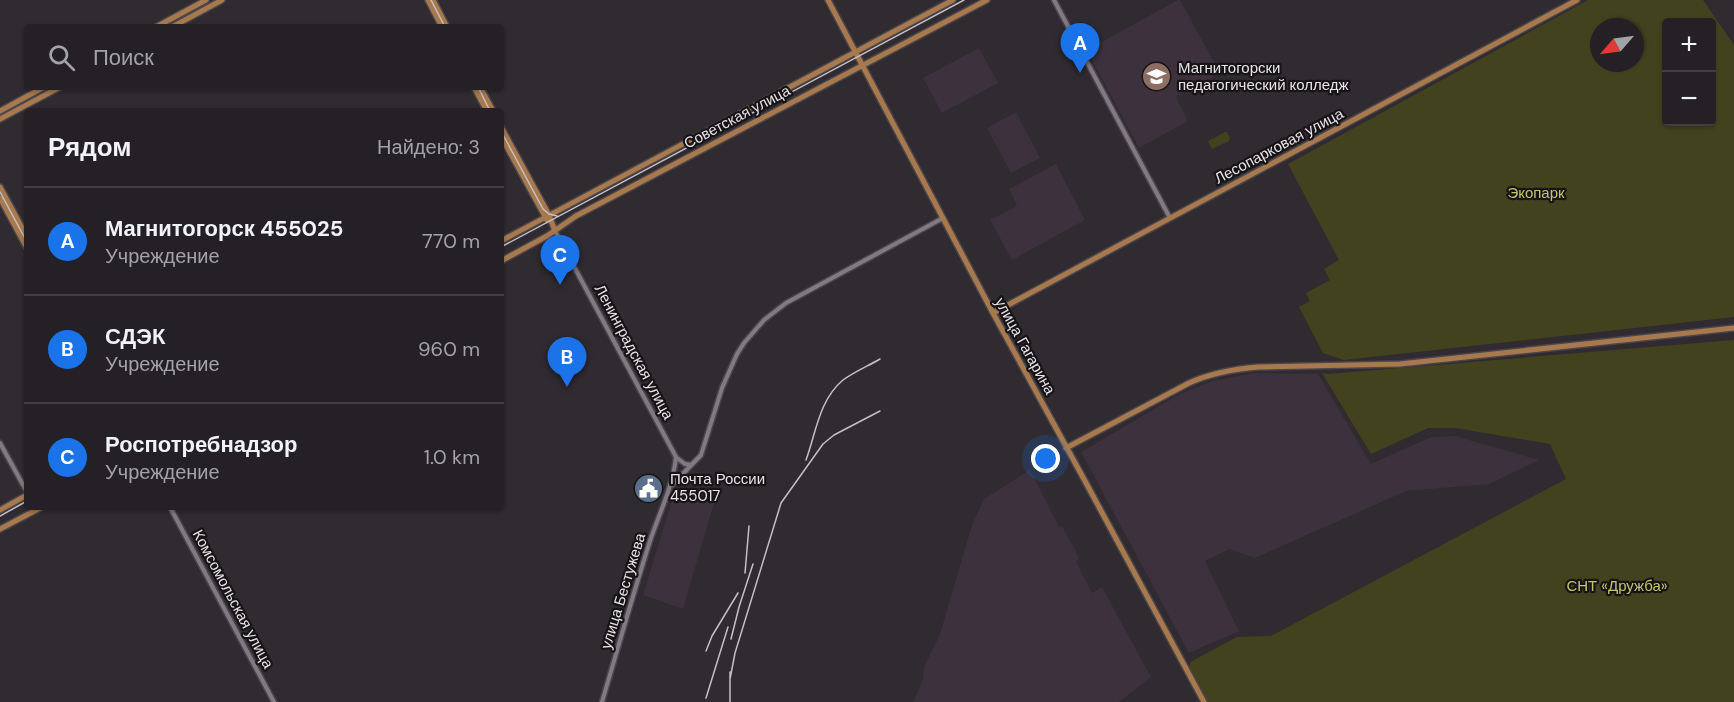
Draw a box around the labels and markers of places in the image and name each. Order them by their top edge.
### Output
pin: A [1060,23,1100,73]
place label: Магнитогорски педагогический колледж [1178,58,1349,95]
school or university icon: Магнитогорски педагогический колледж [1141,61,1173,93]
pin: C [540,236,580,285]
pin: B [548,338,586,387]
place label: Почта России 455017 [670,469,765,506]
public building icon: Почта России 455017 [633,472,665,504]

